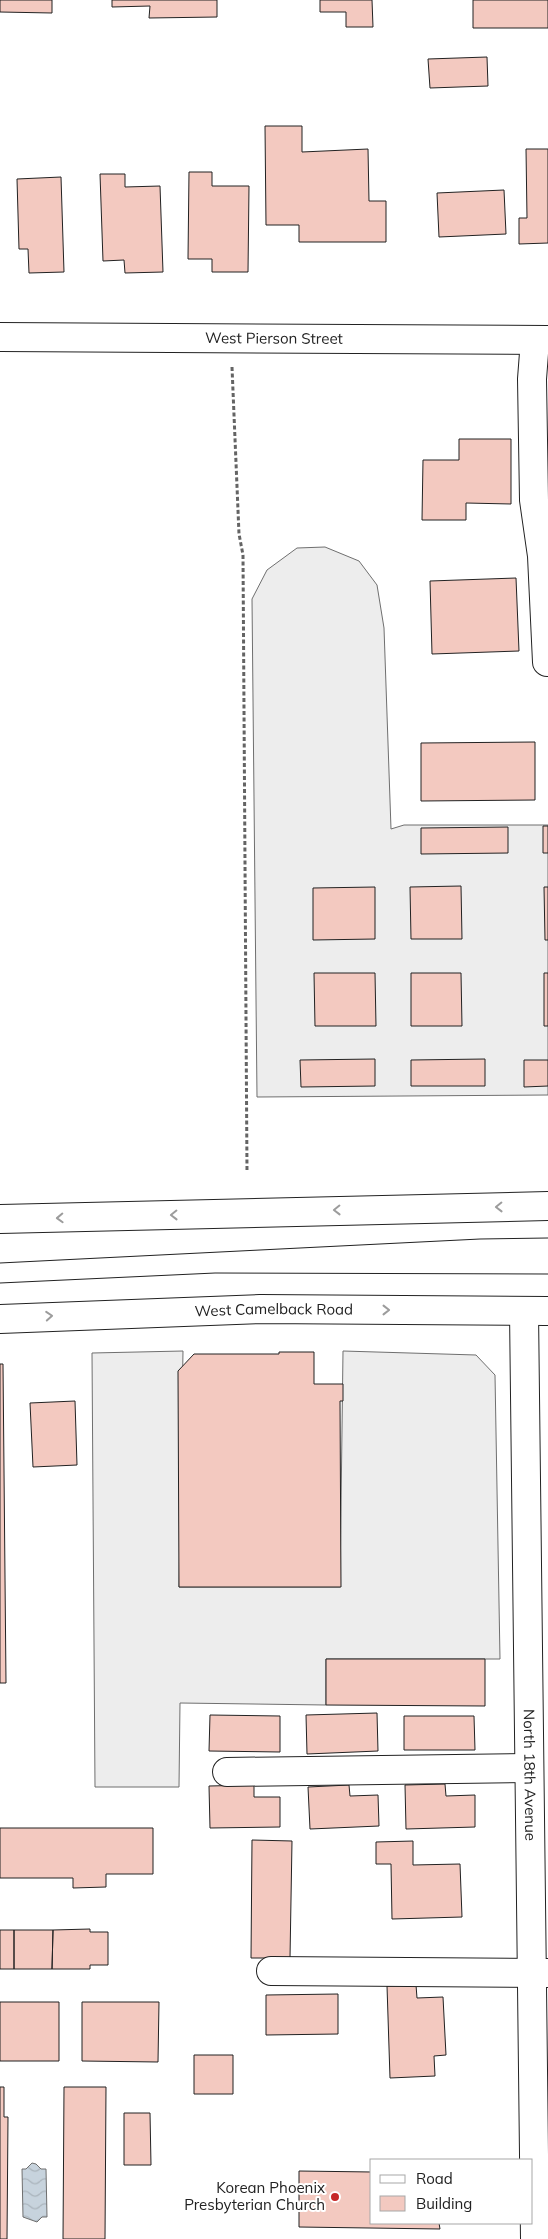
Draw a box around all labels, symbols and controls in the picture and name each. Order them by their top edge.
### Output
street label: West Pierson Street [205,328,343,348]
one-way arrow [495,1201,503,1212]
one-way arrow [333,1205,341,1216]
one-way arrow [170,1209,178,1220]
one-way arrow [56,1212,64,1223]
street label: West Camelback Road [194,1299,353,1321]
one-way arrow [382,1305,390,1315]
one-way arrow [45,1311,53,1322]
street label: North 18th Avenue [520,1709,540,1841]
legend [370,2159,533,2224]
text: Road [416,2169,453,2188]
place label: Korean Phoenix Presbyterian Church [184,2178,325,2214]
marker: Korean Phoenix Presbyterian Church [329,2191,341,2203]
text: Building [416,2194,472,2213]

